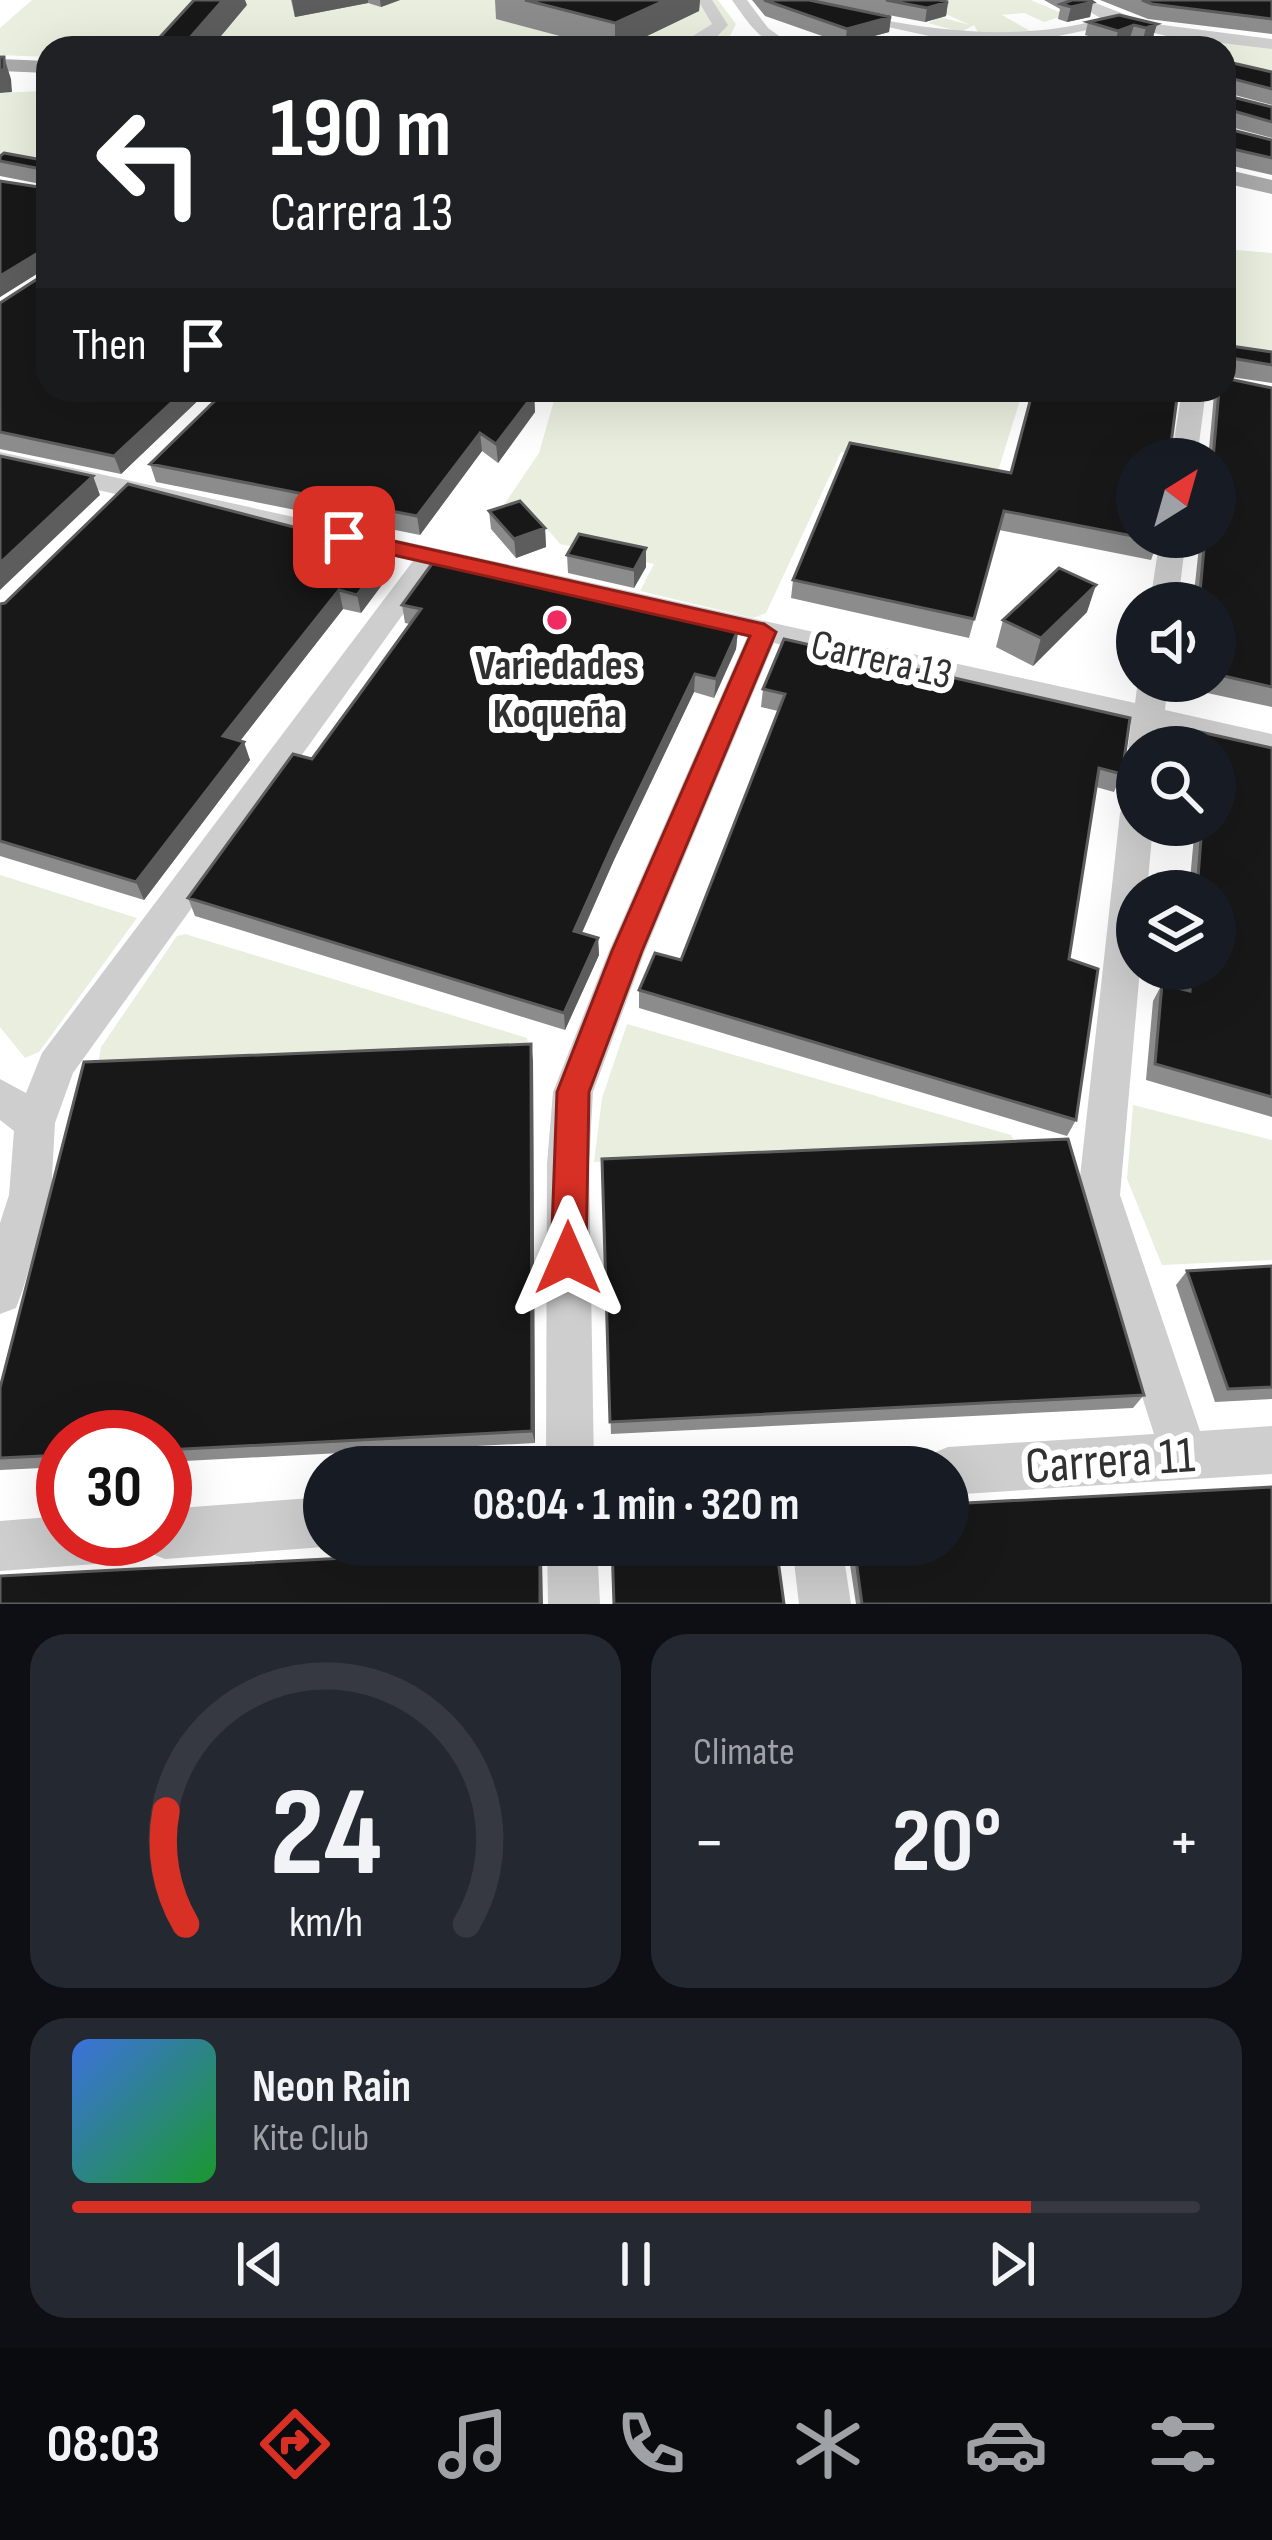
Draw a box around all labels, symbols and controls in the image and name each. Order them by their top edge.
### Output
text: 190 m [270,79,452,180]
icon: left [72,84,228,240]
text: Carrera 13 [270,181,453,246]
icon: arrive [170,312,236,378]
text: Then [72,318,146,373]
north arrow [1116,438,1236,558]
map controls [1116,438,1236,990]
pin [293,486,395,588]
icon: arrive [311,504,377,570]
button: sound [1116,582,1236,702]
marker: Variedades Koqueña [544,607,570,633]
street label: Carrera 13 [806,620,957,701]
place label: Variedades Koqueña [475,641,639,740]
button: search [1116,726,1236,846]
button: layers [1116,870,1236,990]
position arrow [505,1195,631,1321]
speed limit sign: 30 [36,1410,192,1566]
street label: Carrera 11 [1023,1425,1197,1498]
text: 08:04 · 1 min · 320 m [473,1478,799,1533]
text: Climate [693,1729,795,1776]
text: 24 [269,1761,382,1910]
text: 20° [891,1789,1002,1897]
text: − [693,1804,725,1883]
text: + [1168,1804,1200,1883]
text: km/h [288,1897,363,1949]
text: Neon Rain [252,2060,411,2115]
text: Kite Club [252,2115,369,2162]
icon: previous [227,2231,293,2297]
icon: pause [603,2231,669,2297]
icon: next [979,2231,1045,2297]
icon: directions [253,2402,337,2486]
icon: music [431,2402,515,2486]
icon: phone [609,2402,693,2486]
icon: climate [786,2402,870,2486]
icon: car [964,2402,1048,2486]
icon: filters [1141,2402,1225,2486]
text: 08:03 [47,2412,160,2477]

